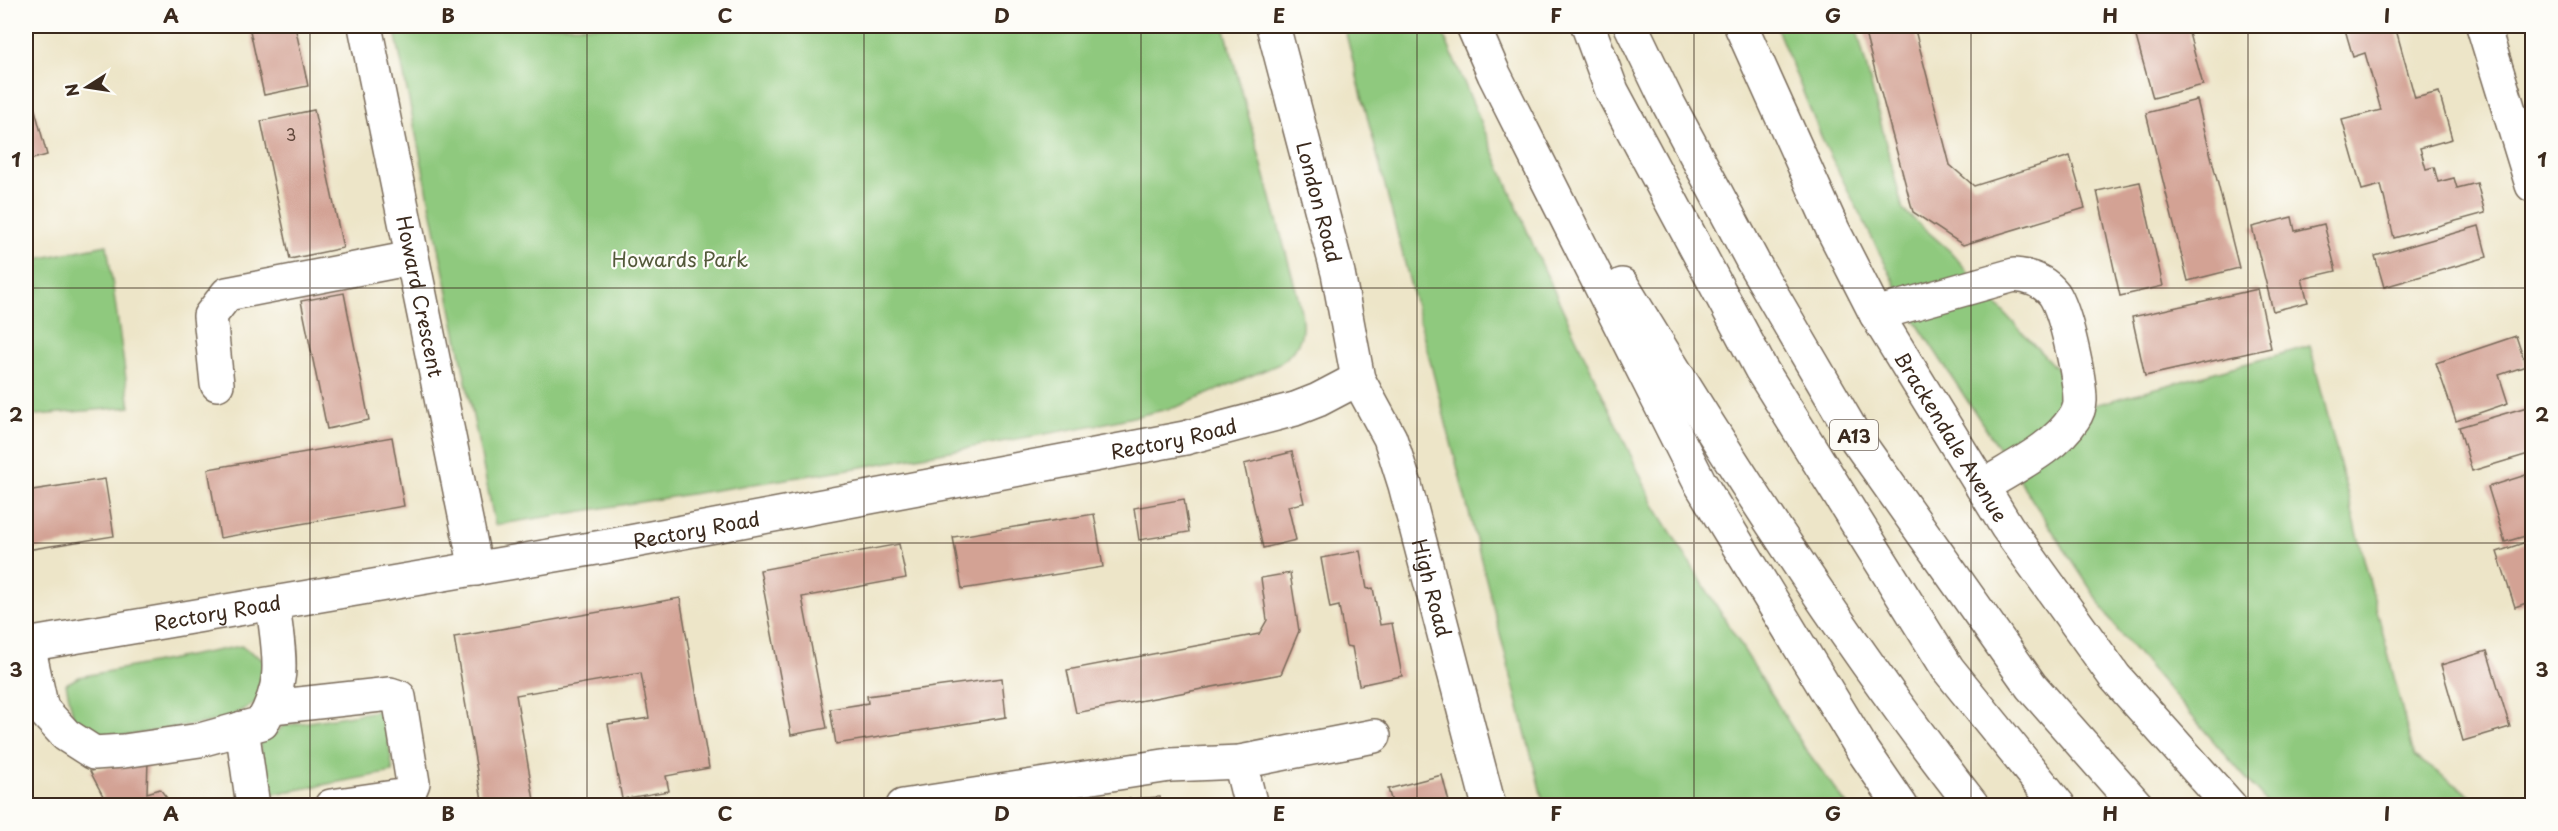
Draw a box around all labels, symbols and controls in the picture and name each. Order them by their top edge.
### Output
text: A [163,0,179,30]
text: B [441,0,455,30]
text: C [717,0,733,30]
text: D [994,0,1010,30]
text: E [1273,0,1285,30]
text: F [1550,0,1562,30]
text: G [1825,0,1841,30]
text: H [2102,0,2118,30]
text: I [2384,0,2390,30]
north arrow [57,57,117,117]
text: N [58,82,84,99]
house number: 3 [286,122,296,146]
street label: London Road [1289,138,1350,266]
text: 1 [11,144,21,174]
text: 1 [2537,144,2547,174]
street label: Howard Crescent [389,213,451,380]
park label: Howards Park [612,244,748,274]
street label: Brackendale Avenue [1887,345,2015,528]
text: 2 [9,399,23,429]
text: 2 [2535,399,2549,429]
street label: Rectory Road [1108,410,1240,467]
road number: A13 [1830,420,1878,450]
street label: Rectory Road [630,503,762,556]
street label: High Road [1405,535,1459,640]
street label: Rectory Road [151,587,283,638]
text: 3 [9,654,23,684]
text: 3 [2535,654,2549,684]
text: A [163,798,179,828]
text: B [441,798,455,828]
text: C [717,798,733,828]
text: D [994,798,1010,828]
text: E [1273,798,1285,828]
text: F [1550,798,1562,828]
text: G [1825,798,1841,828]
text: H [2102,798,2118,828]
text: I [2384,798,2390,828]

